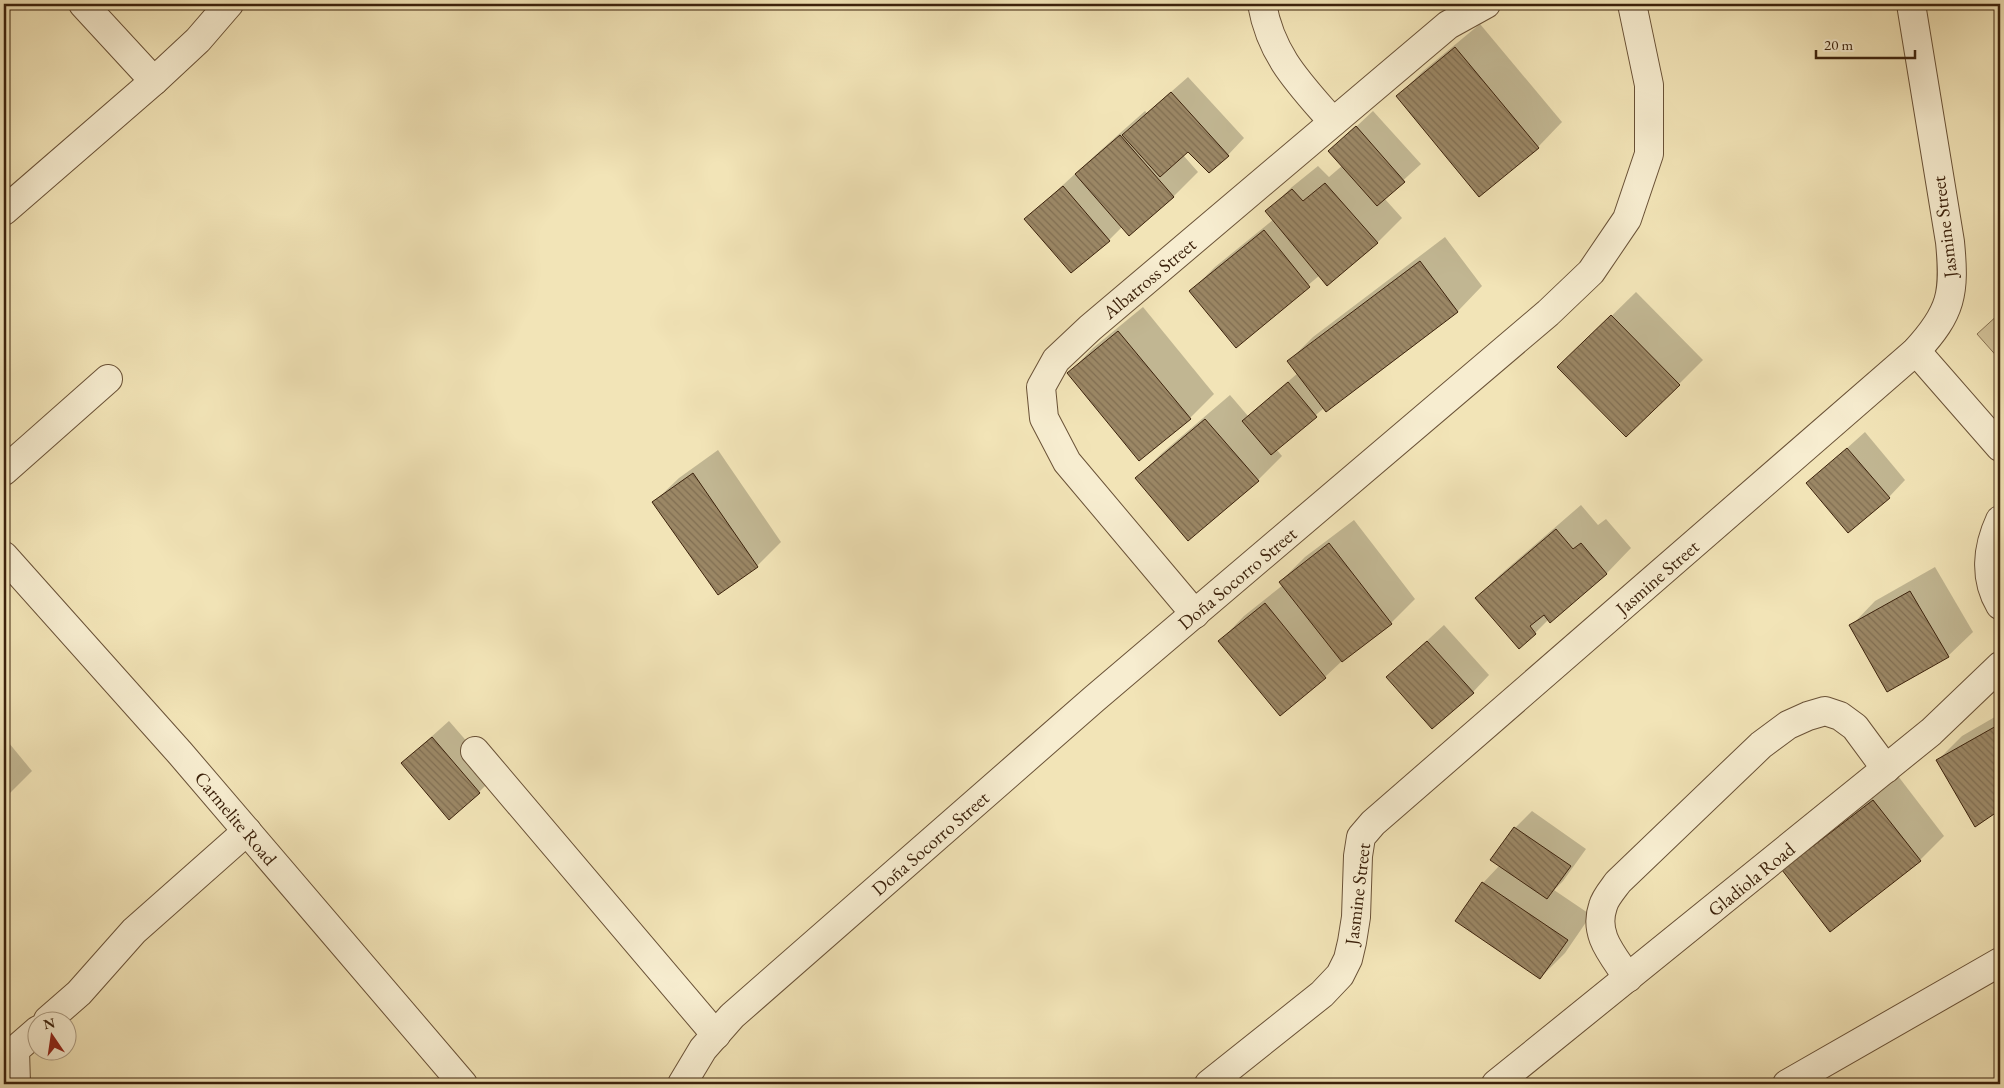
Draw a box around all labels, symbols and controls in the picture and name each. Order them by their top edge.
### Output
scale bar [1816,28,1915,60]
text: 20 m [1824,35,1853,54]
street label: Jasmine Street [1926,174,1963,281]
street label: Albatross Street [1097,232,1201,325]
street label: Doña Socorro Street [1173,521,1302,635]
street label: Jasmine Street [1609,534,1704,622]
street label: Carmelite Road [189,766,283,871]
street label: Doña Socorro Street [866,785,994,901]
street label: Gladiola Road [1703,836,1800,922]
street label: Jasmine Street [1339,842,1376,948]
north arrow [28,1010,78,1060]
text: N [42,1013,57,1033]

